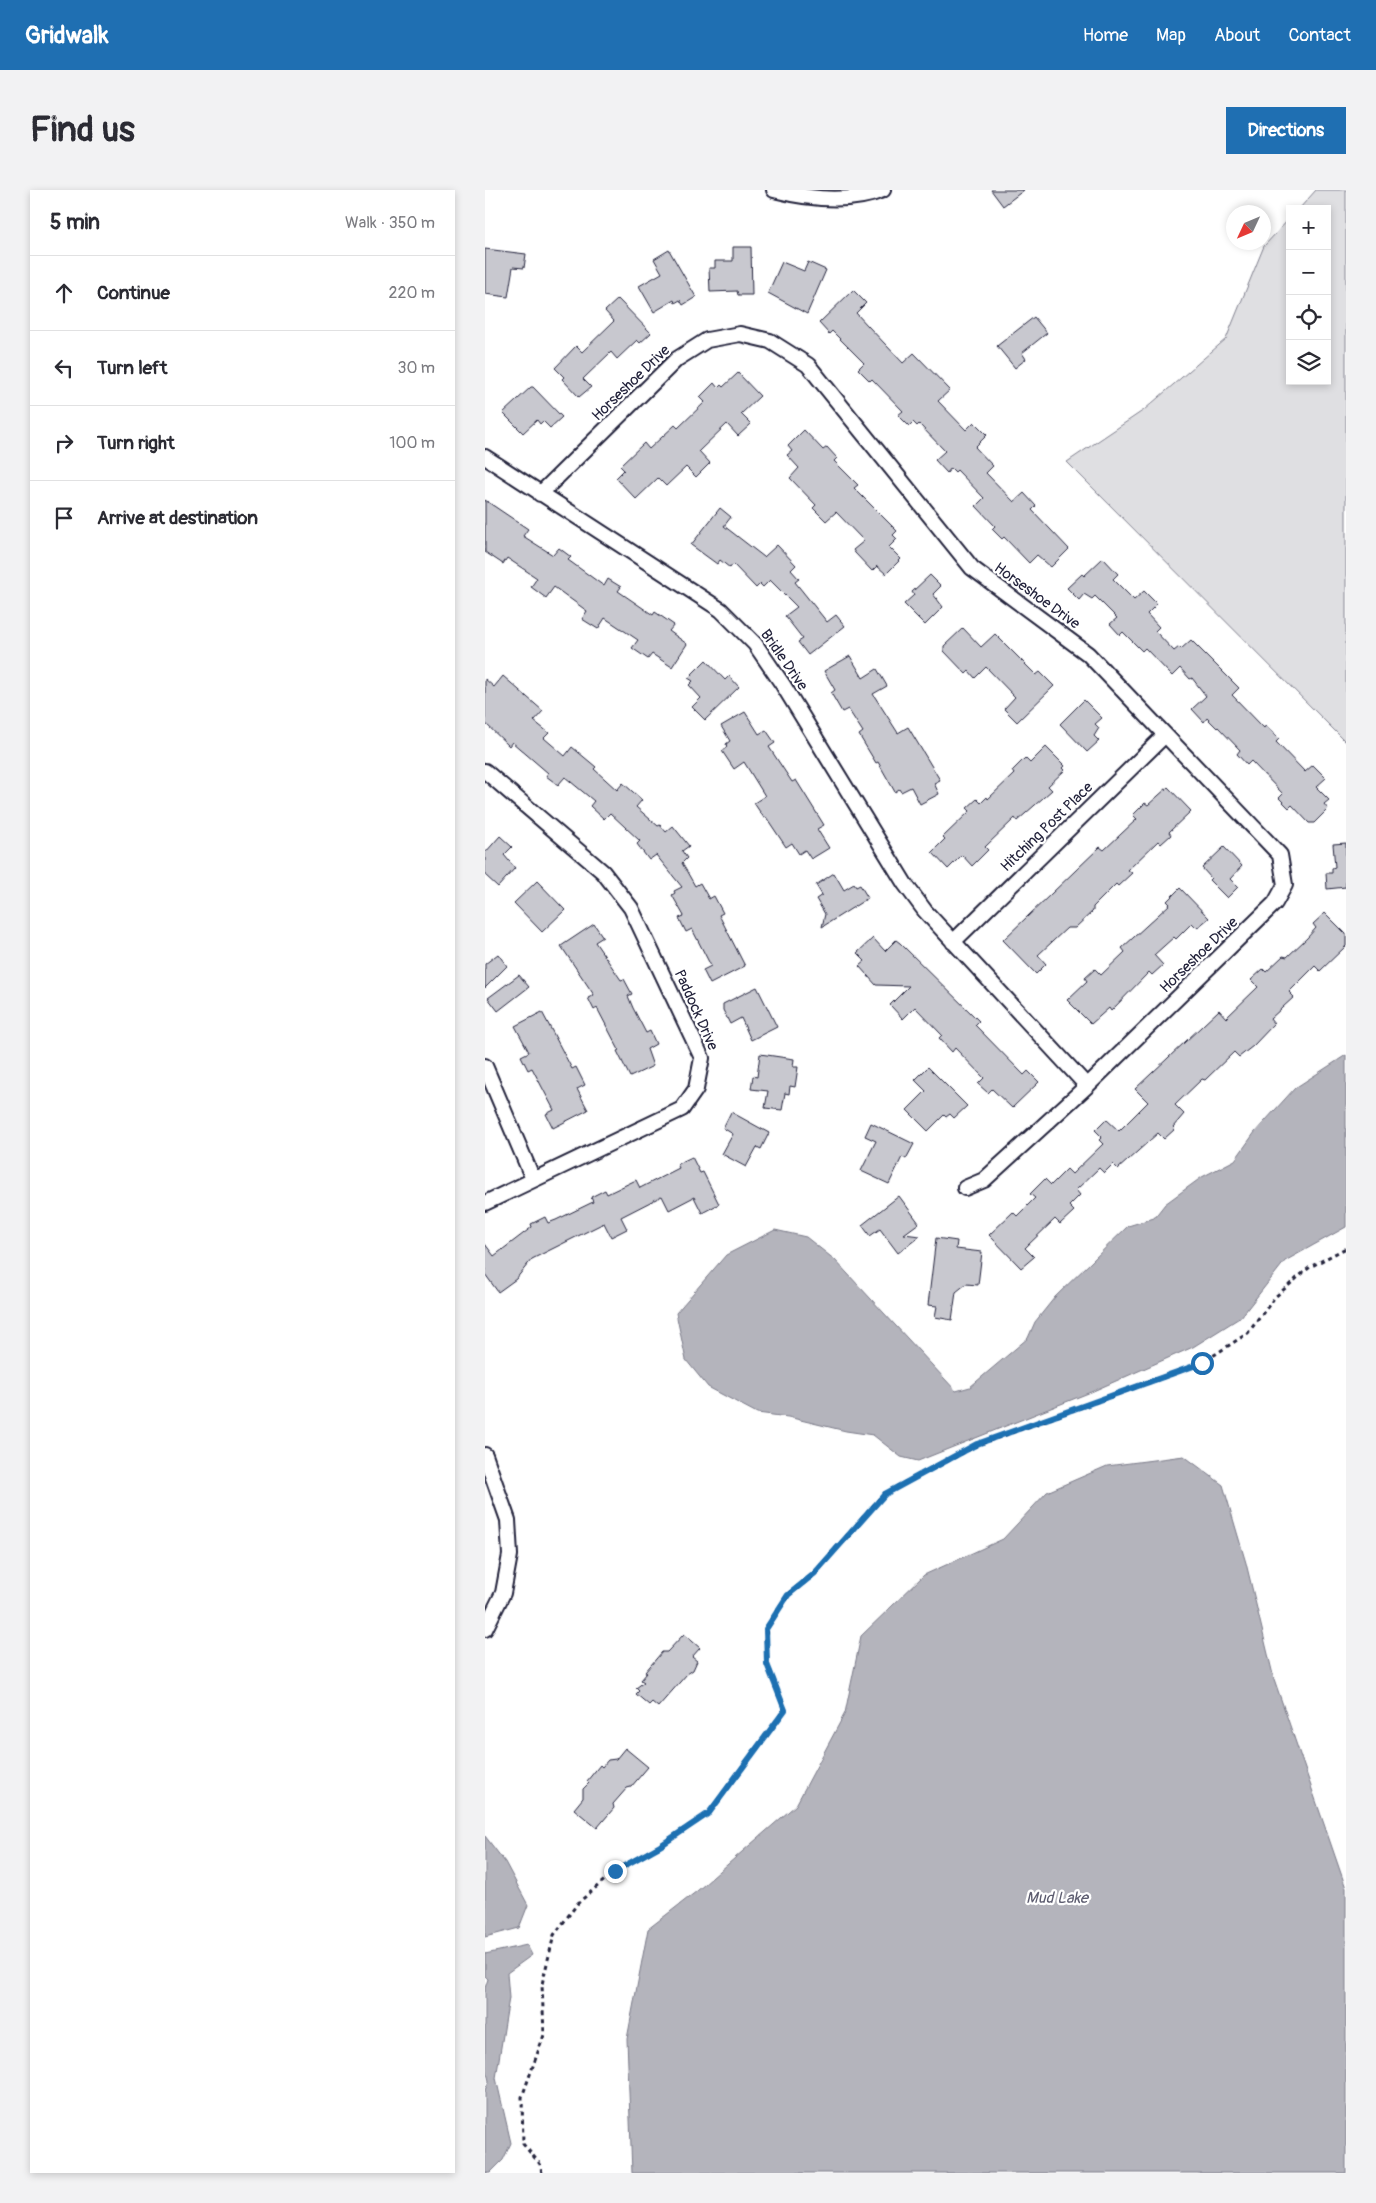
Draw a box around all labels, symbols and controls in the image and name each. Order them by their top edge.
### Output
text: Gridwalk [25,21,109,50]
text: Home [1083,24,1128,47]
text: Map [1156,24,1186,47]
text: About [1214,24,1260,47]
text: Contact [1288,24,1351,47]
button: Directions [1226,107,1346,154]
text: Find us [30,108,135,152]
north arrow [1226,205,1271,250]
map controls [1286,205,1331,385]
button: + [1286,205,1331,250]
text: 5 min [50,209,100,236]
text: Walk · 350 m [345,213,435,233]
button: − [1286,250,1331,295]
icon: ahead [50,279,78,307]
text: Continue [97,281,170,305]
text: 220 m [389,283,435,303]
button: locate [1286,295,1331,340]
button: layers [1286,340,1331,385]
street label: Horseshoe Drive [588,341,675,425]
icon: left [50,354,78,382]
text: Turn left [97,356,167,380]
text: 30 m [397,358,435,378]
icon: right [50,429,78,457]
text: Turn right [97,431,175,455]
text: 100 m [389,433,435,453]
icon: arrive [50,504,78,532]
text: Arrive at destination [97,506,258,530]
street label: Horseshoe Drive [990,558,1084,634]
street label: Bridle Drive [756,626,812,695]
street label: Hitching Post Place [997,778,1098,876]
street label: Horseshoe Drive [1156,913,1243,997]
street label: Paddock Drive [670,967,722,1054]
route start [1191,1352,1214,1375]
route end [604,1860,627,1883]
water label: Mud Lake [1026,1888,1090,1908]

